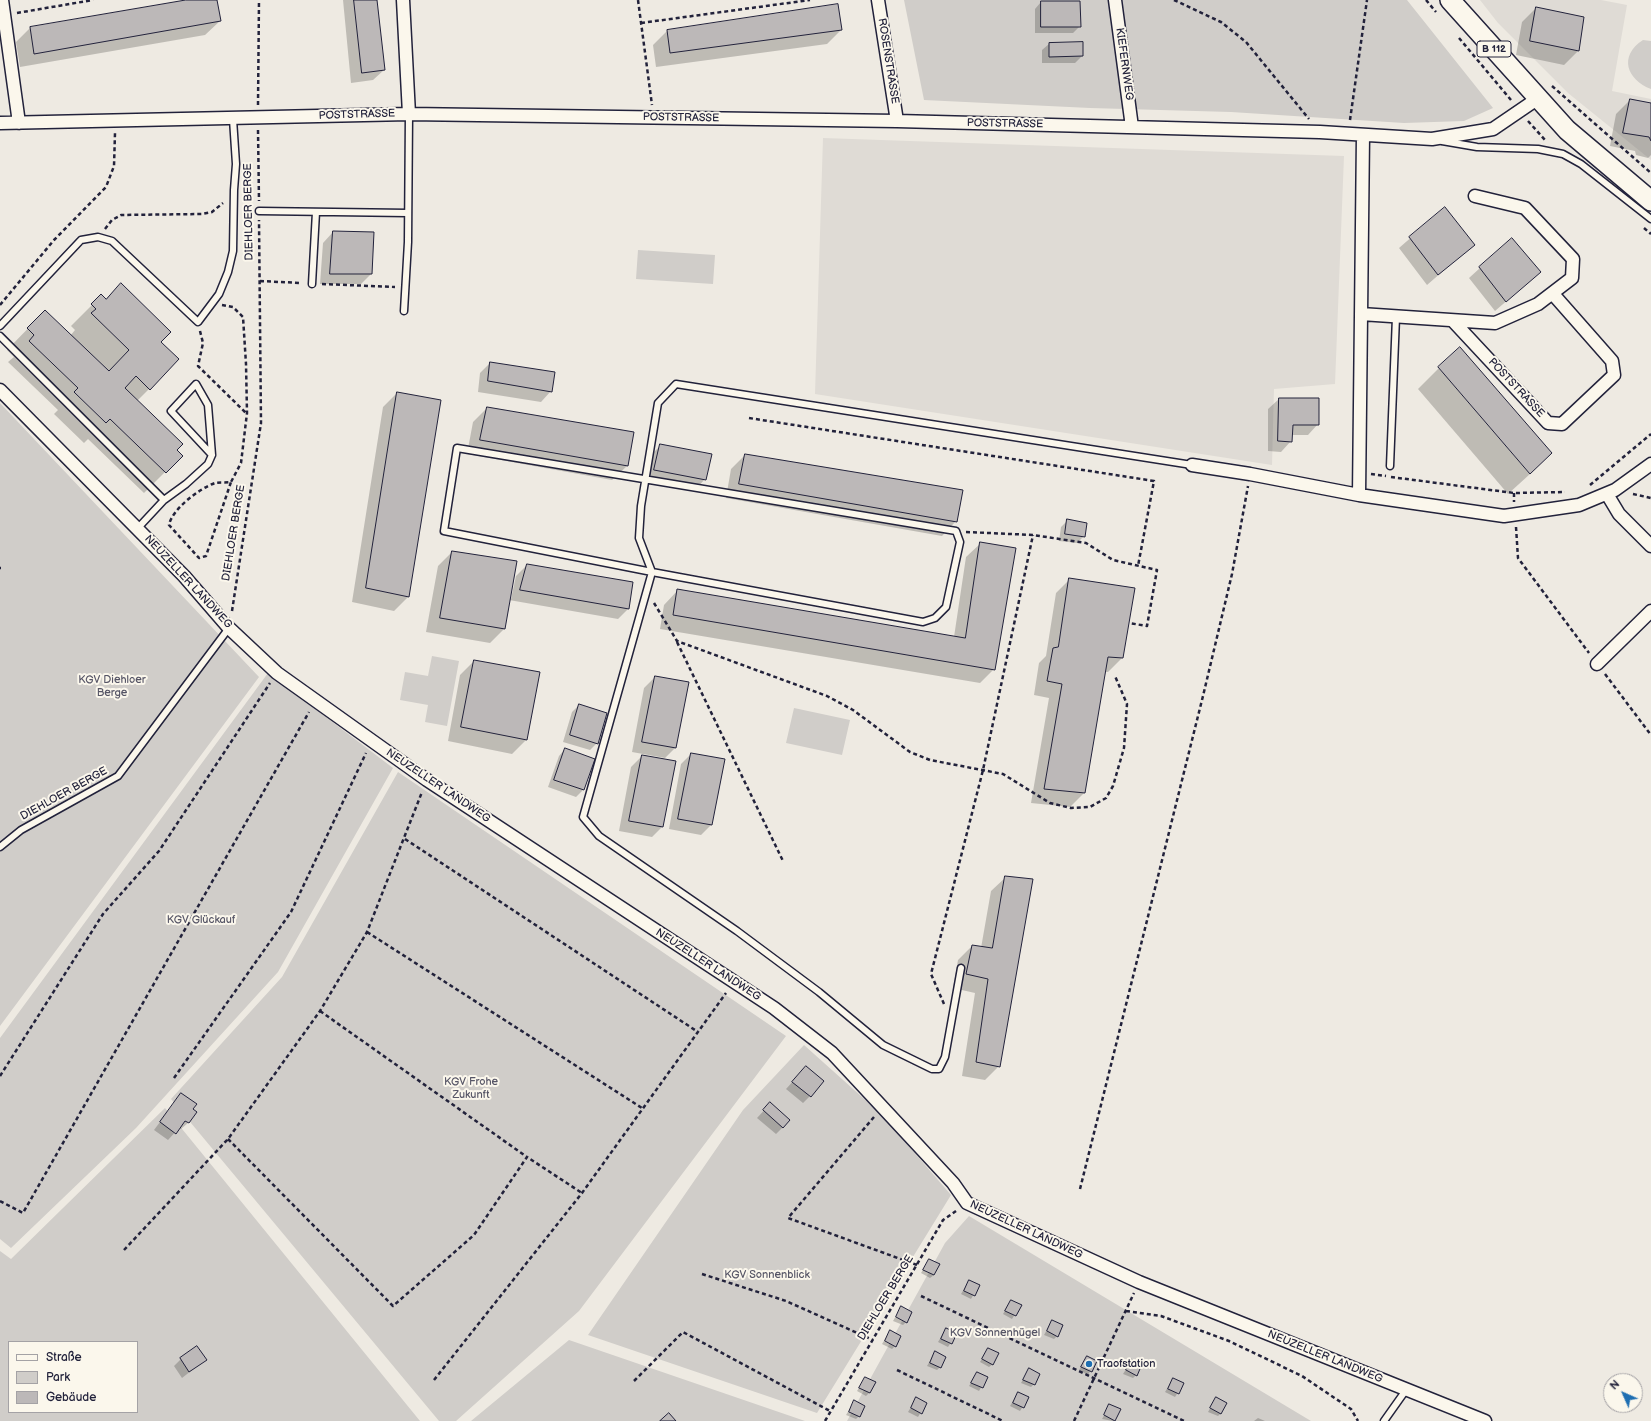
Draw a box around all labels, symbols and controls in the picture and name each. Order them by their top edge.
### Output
street label: ROSENSTRASSE [875,17,901,105]
street label: KIEFERNWEG [1112,27,1136,101]
road number: B 112 [1477,41,1511,57]
street label: POSTSTRASSE [319,107,395,123]
street label: POSTSTRASSE [643,111,719,125]
street label: POSTSTRASSE [967,117,1043,131]
street label: DIEHLOER BERGE [242,163,256,261]
street label: POSTSTRASSE [1485,356,1547,420]
street label: DIEHLOER BERGE [220,484,248,582]
street label: NEUZELLER LANDWEG [141,533,235,631]
park label: KGV Diehloer Berge [78,673,146,699]
street label: NEUZELLER LANDWEG [383,746,493,826]
street label: DIEHLOER BERGE [18,765,110,823]
park label: KGV Glückauf [167,913,235,927]
street label: NEUZELLER LANDWEG [653,926,763,1004]
park label: KGV Frohe Zukunft [444,1075,498,1101]
street label: NEUZELLER LANDWEG [968,1198,1084,1262]
street label: DIEHLOER BERGE [855,1253,917,1343]
park label: KGV Sonnenblick [724,1268,810,1282]
park label: KGV Sonnenhügel [950,1326,1040,1340]
street label: NEUZELLER LANDWEG [1266,1328,1384,1386]
legend [8,1341,138,1413]
text: Straße [46,1350,82,1365]
place label: Traofstation [1097,1357,1155,1371]
marker: Traofstation [1084,1359,1094,1369]
text: Park [46,1370,70,1385]
north arrow [1603,1373,1643,1413]
text: N [1607,1377,1622,1392]
text: Gebäude [46,1390,96,1405]

